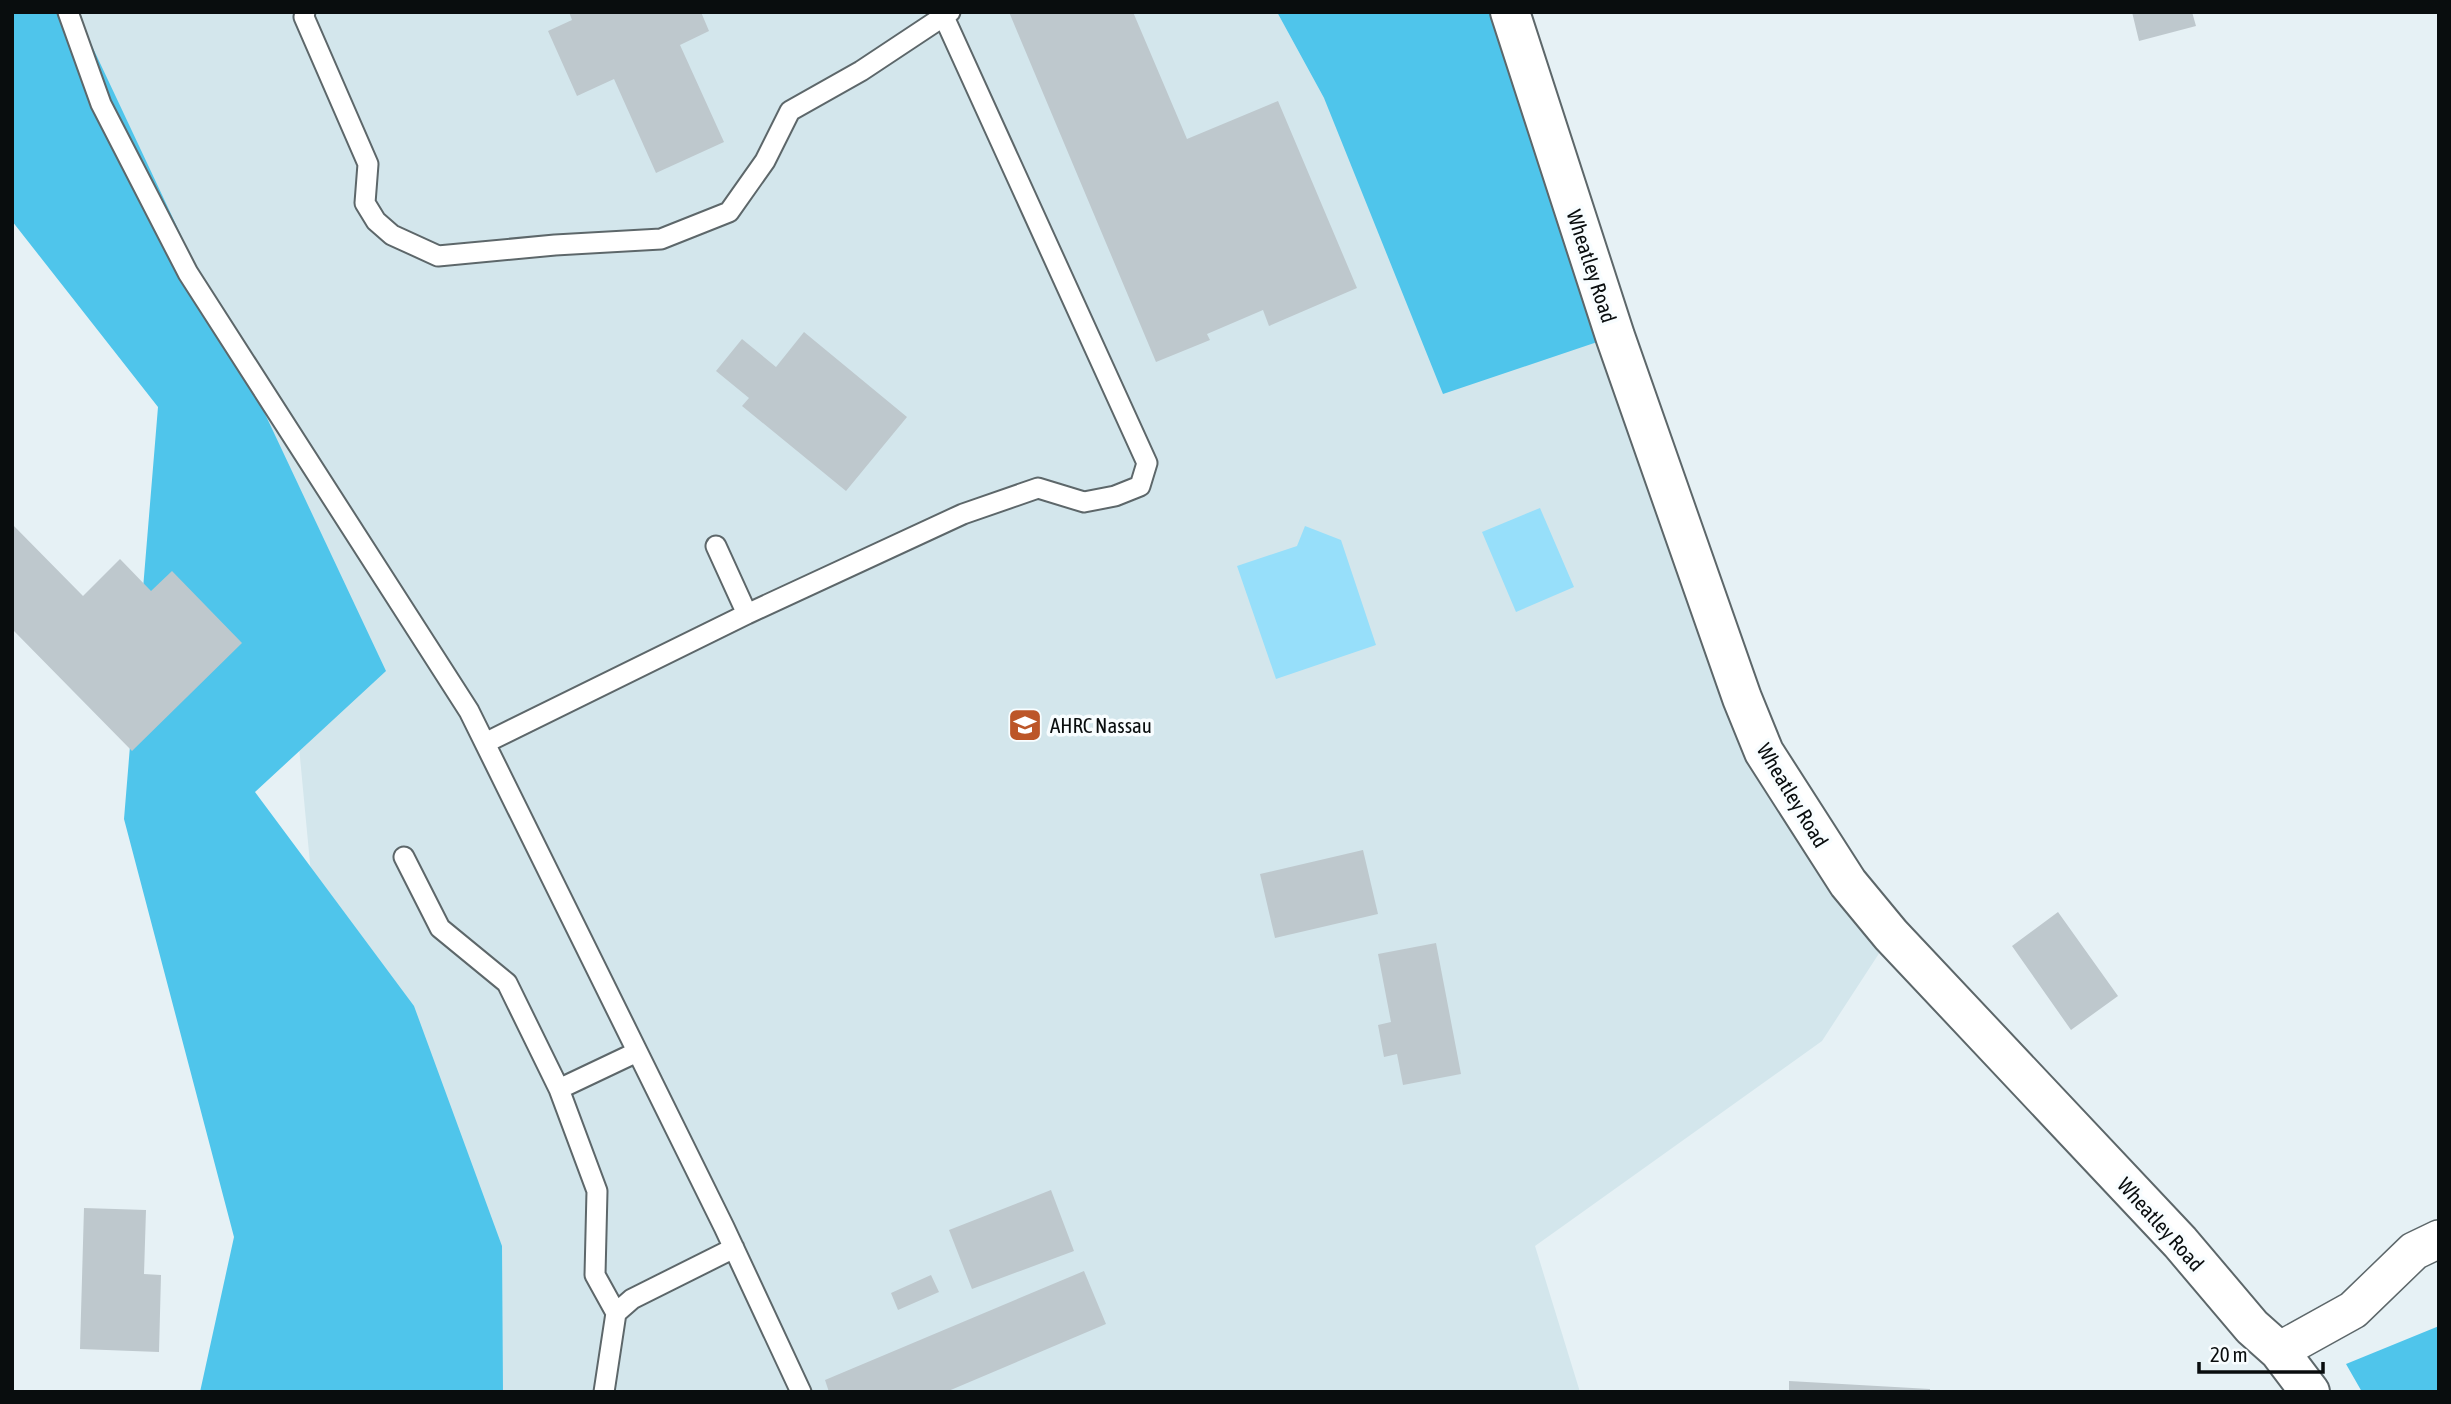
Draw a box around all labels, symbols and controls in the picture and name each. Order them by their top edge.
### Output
street label: Wheatley Road [1563,207,1621,325]
school or university icon: AHRC Nassau [1006,706,1044,744]
place label: AHRC Nassau [1050,713,1152,737]
street label: Wheatley Road [1753,739,1833,851]
street label: Wheatley Road [2113,1172,2209,1276]
scale bar [2199,1330,2323,1374]
text: 20 m [2210,1342,2248,1366]

